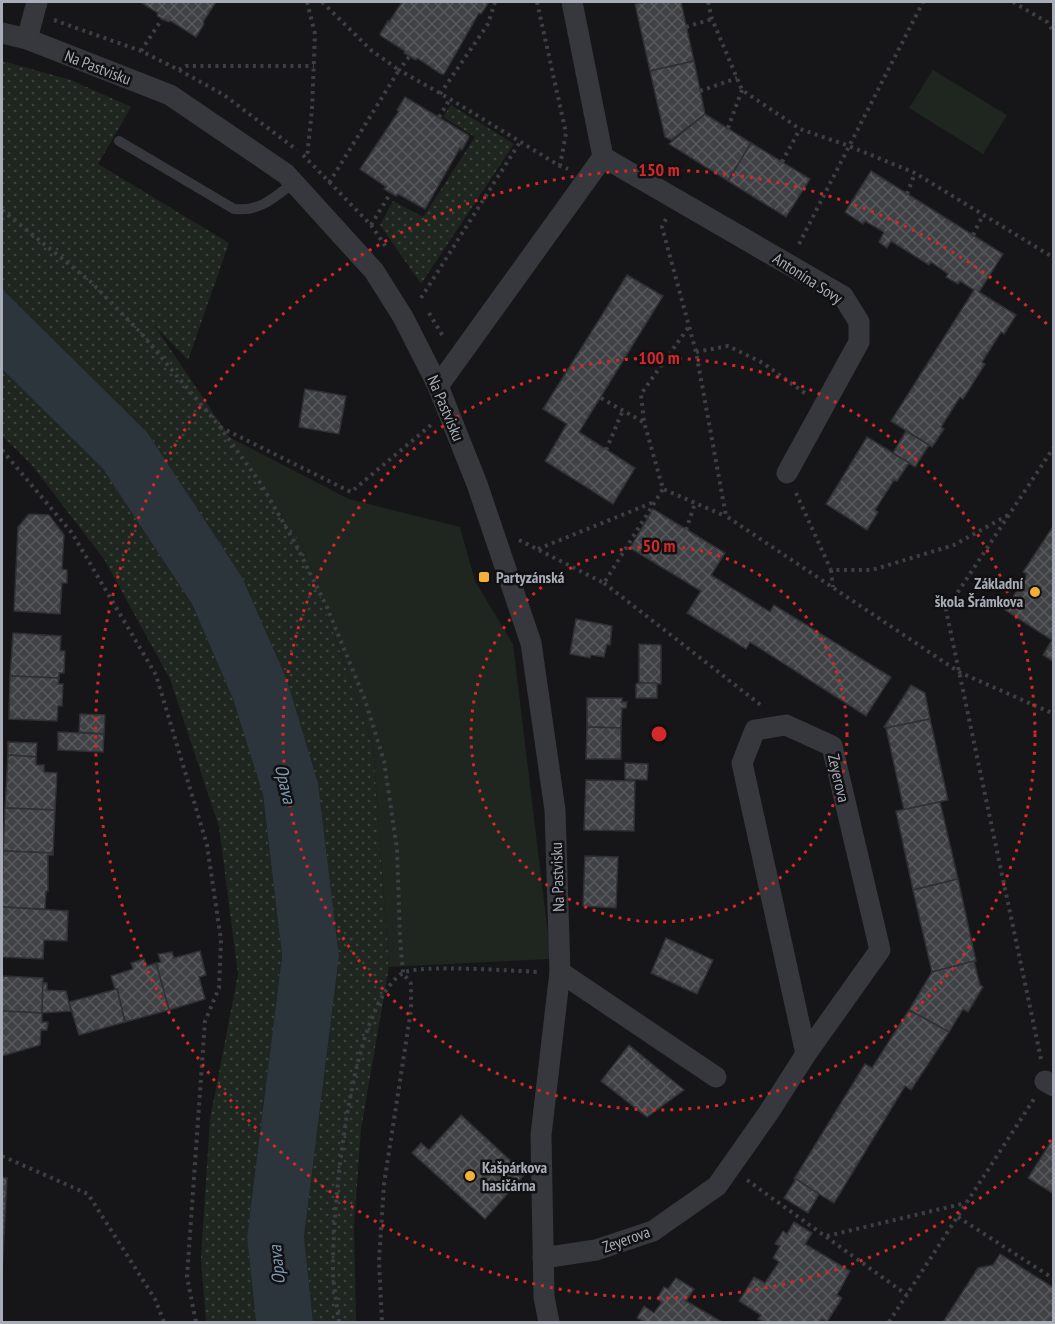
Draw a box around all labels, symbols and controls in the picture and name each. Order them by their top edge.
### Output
street label: Na Pastvisku [62,45,134,89]
text: 150 m [638,158,680,181]
street label: Antonína Sovy [769,248,847,308]
text: 100 m [638,346,680,369]
street label: Na Pastvisku [423,372,469,444]
text: 50 m [643,534,675,557]
place label: Partyzánská [496,567,565,587]
marker: Partyzánská [477,570,491,584]
place label: Základní škola Šrámkova [935,573,1023,611]
marker: Základní škola Šrámkova [1028,585,1042,599]
centre of rings [649,724,669,744]
street label: Zeyerova [824,752,854,804]
water label: Opava [270,762,301,806]
street label: Na Pastvisku [546,842,568,912]
place label: Kašpárkova hasičárna [482,1157,548,1195]
marker: Kašpárkova hasičárna [463,1169,477,1183]
street label: Zeyerova [600,1221,652,1257]
water label: Opava [263,1244,290,1286]

